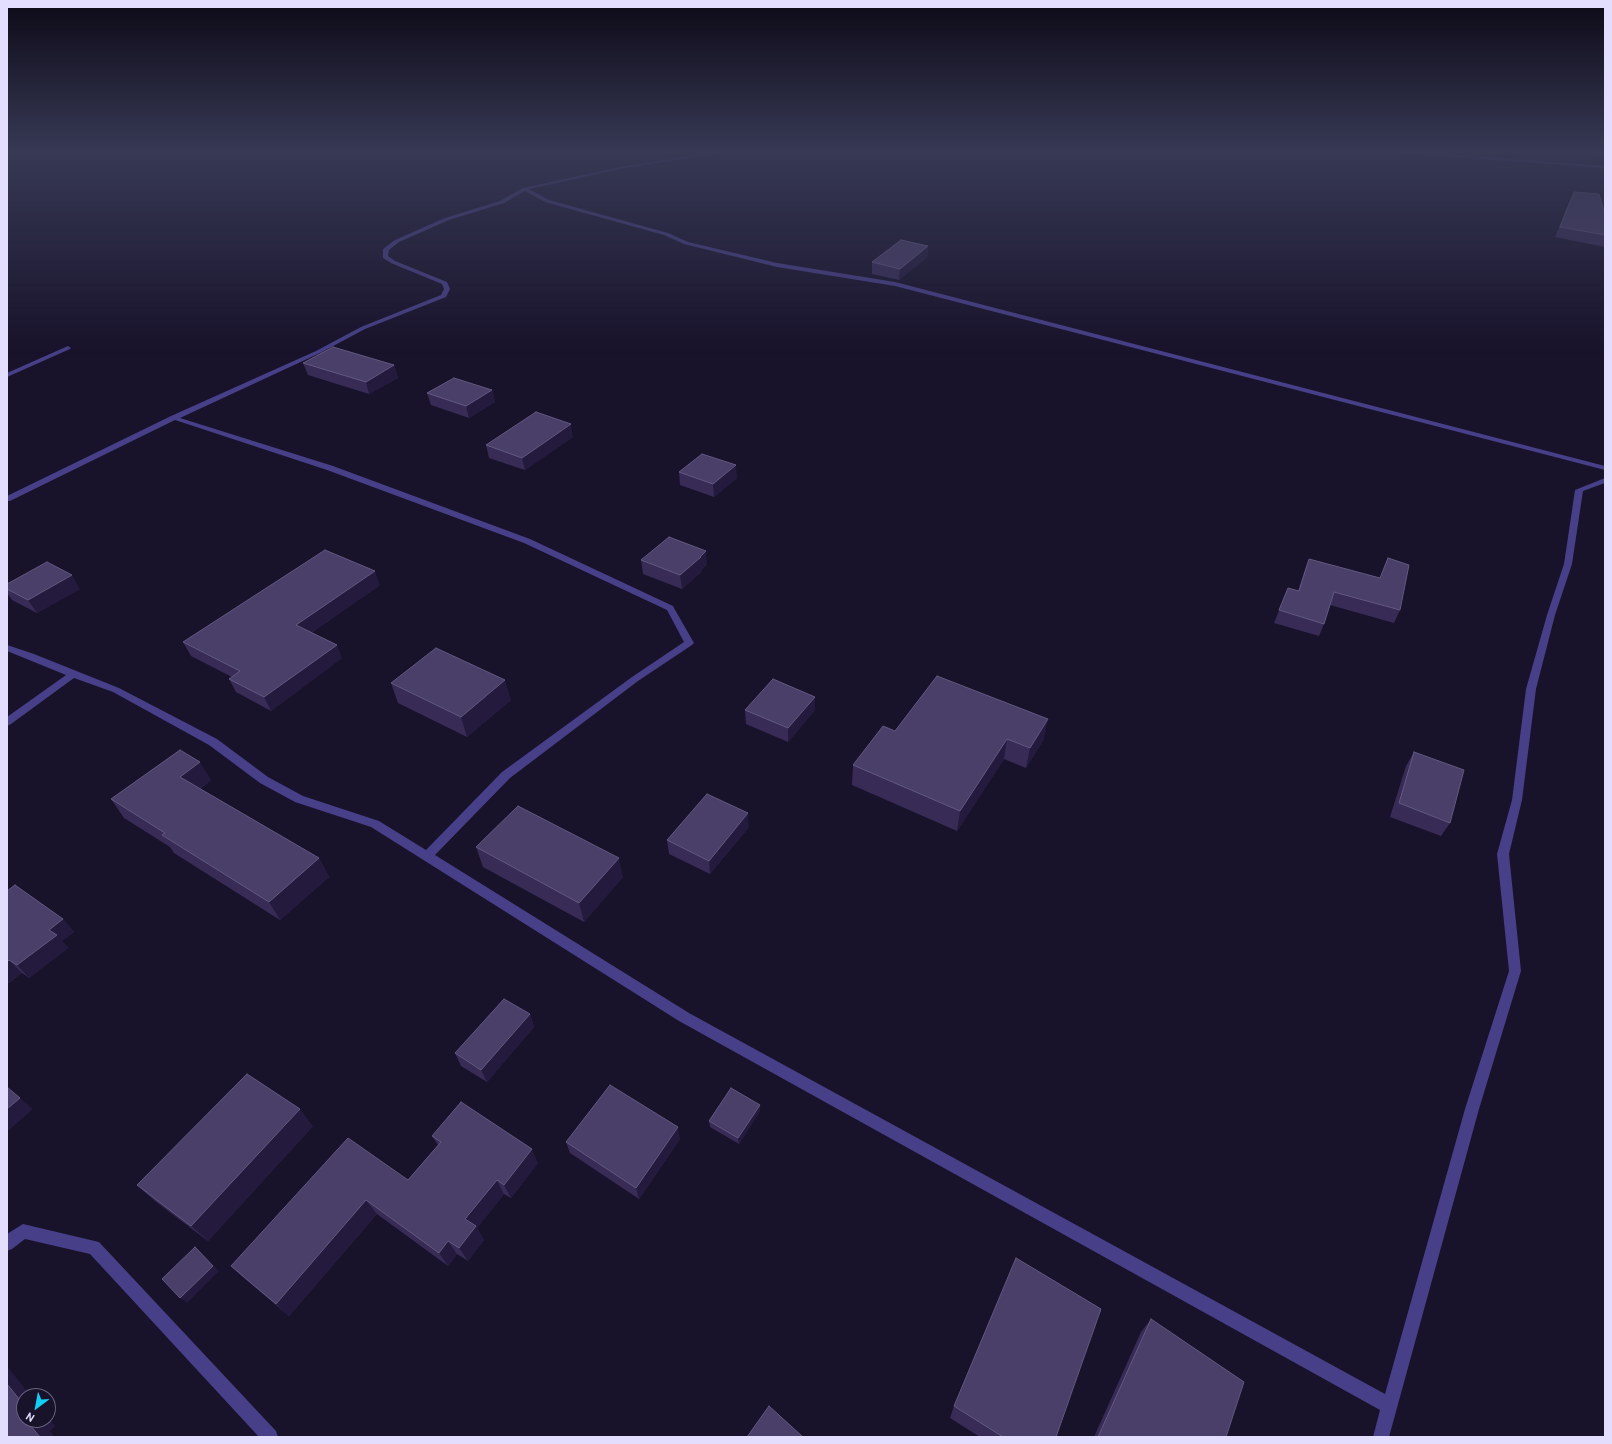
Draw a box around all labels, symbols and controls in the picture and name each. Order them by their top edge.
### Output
north arrow [16,1388,56,1428]
text: N [23,1409,37,1425]

